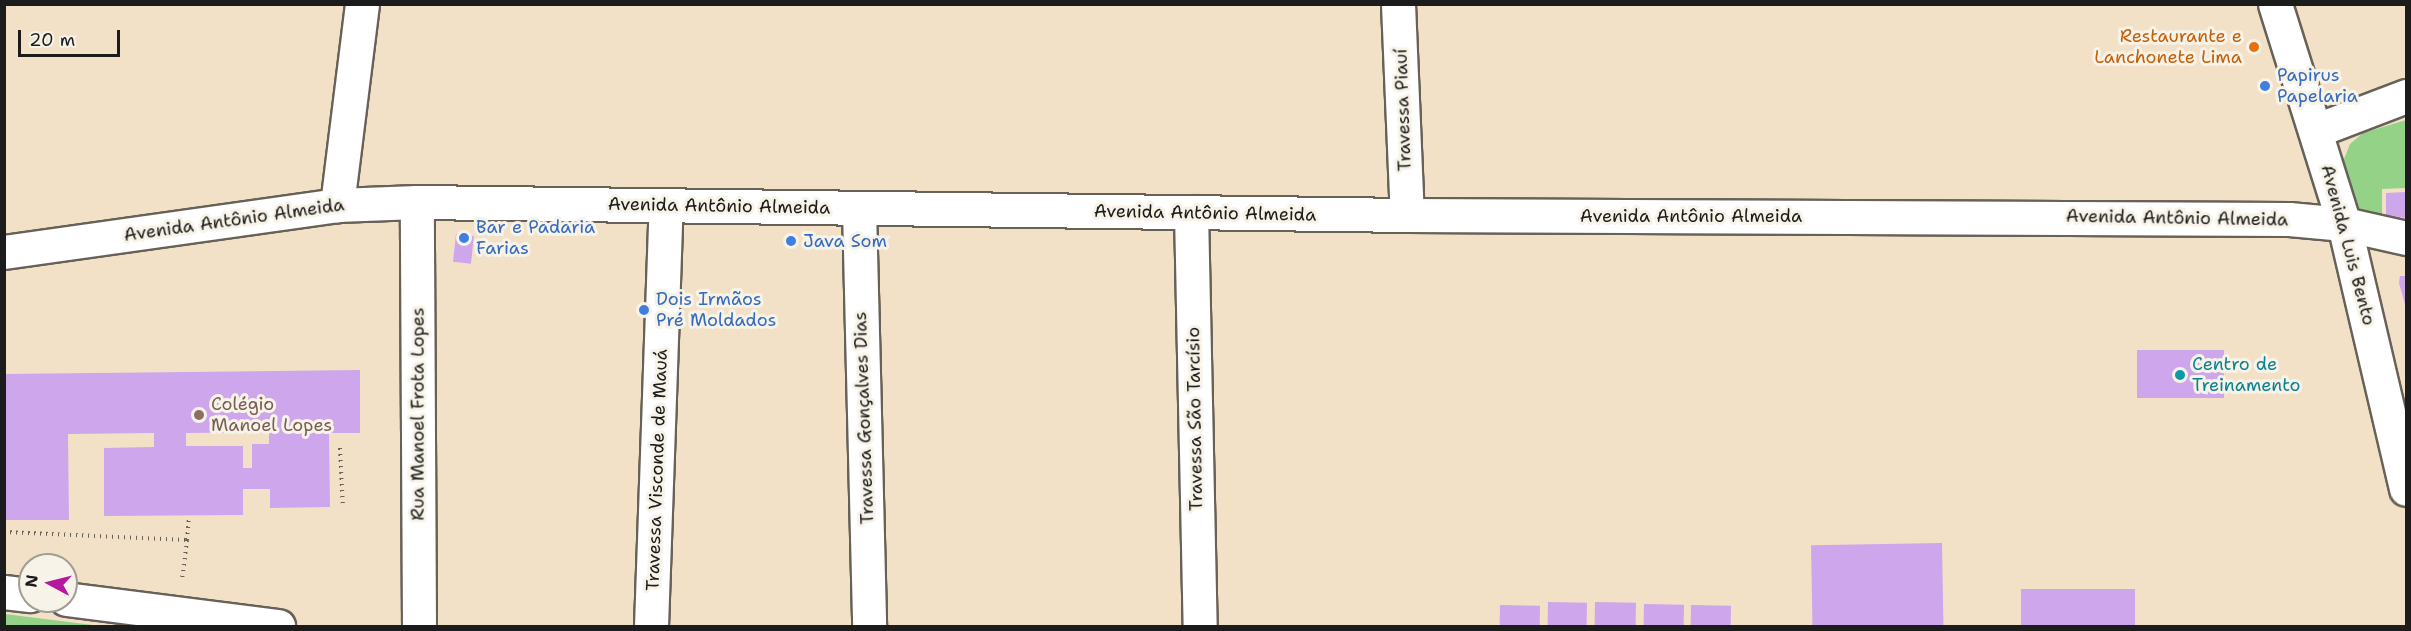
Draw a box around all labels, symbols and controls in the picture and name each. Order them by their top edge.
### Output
scale bar [21,18,123,56]
place label: Restaurante e Lanchonete Lima [2094,26,2242,68]
text: 20 m [29,28,75,52]
marker: Restaurante e Lanchonete Lima [2247,40,2261,54]
street label: Travessa Piauí [1390,48,1416,172]
place label: Papirus Papelaria [2277,65,2358,107]
marker: Papirus Papelaria [2258,79,2272,93]
street label: Avenida Luis Bento [2316,162,2380,328]
street label: Avenida Antônio Almeida [608,193,830,219]
street label: Avenida Antônio Almeida [122,194,346,246]
street label: Avenida Antônio Almeida [1094,200,1316,226]
street label: Avenida Antônio Almeida [1580,205,1802,227]
street label: Avenida Antônio Almeida [2066,205,2288,231]
place label: Bar e Padaria Farias [476,217,595,260]
place label: Java Som [803,230,887,252]
marker: Bar e Padaria Farias [457,231,471,245]
marker: Java Som [784,234,798,248]
place label: Dois Irmãos Pré Moldados [656,289,776,332]
marker: Dois Irmãos Pré Moldados [637,303,651,317]
street label: Rua Manoel Frota Lopes [407,307,429,521]
street label: Travessa Gonçalves Dias [849,311,879,525]
street label: Travessa São Tarcísio [1183,327,1207,511]
street label: Travessa Visconde de Mauá [642,349,672,591]
place label: Centro de Treinamento [2192,354,2300,397]
marker: Centro de Treinamento [2173,368,2187,382]
place label: Colégio Manoel Lopes [211,394,332,436]
marker: Colégio Manoel Lopes [192,408,206,422]
north arrow [18,553,78,613]
text: N [20,573,43,589]

